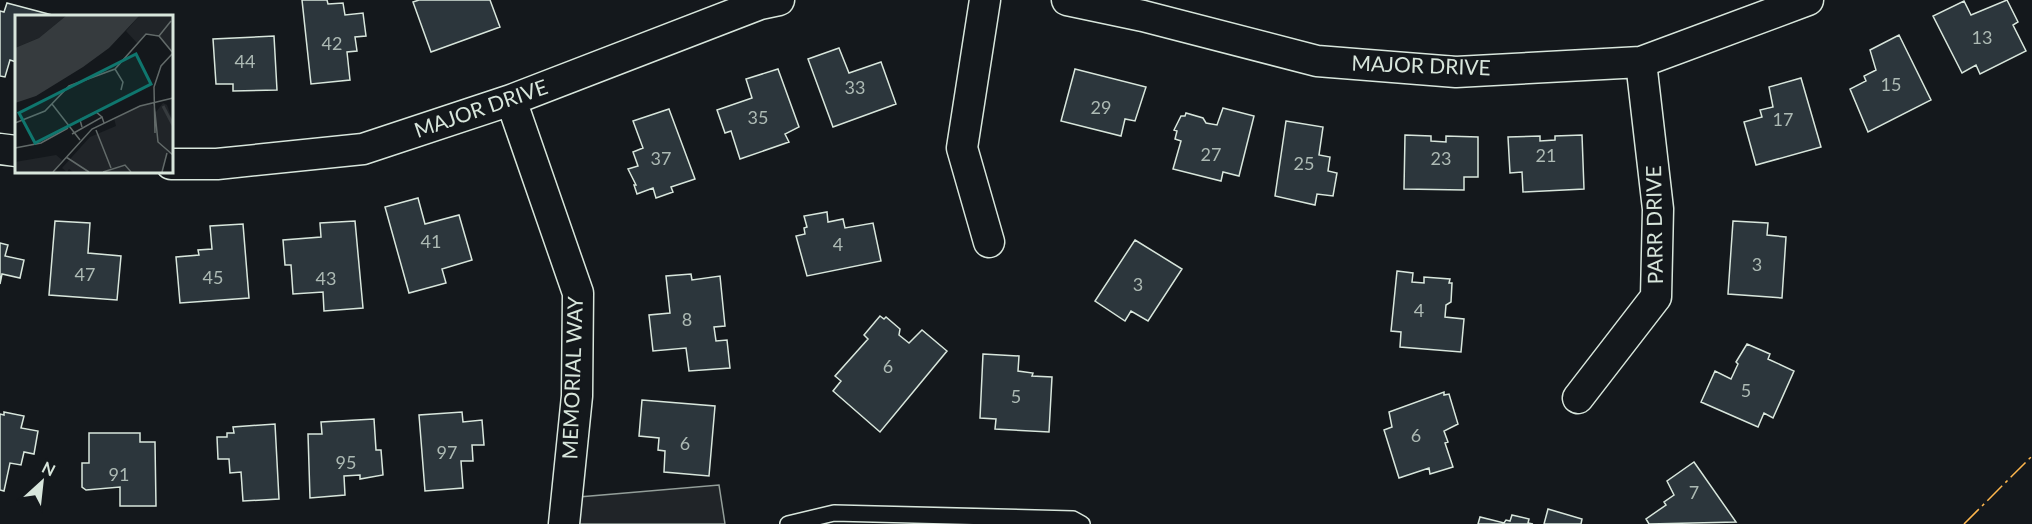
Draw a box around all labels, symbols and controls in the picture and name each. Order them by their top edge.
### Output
inset map [15,15,172,172]
house number: 13 [1972,26,1992,48]
house number: 42 [322,32,342,54]
house number: 44 [235,50,255,72]
street label: MAJOR DRIVE [1351,50,1491,79]
street label: MAJOR DRIVE [411,73,550,142]
house number: 15 [1881,73,1901,95]
house number: 33 [845,76,865,98]
house number: 29 [1091,96,1111,118]
house number: 35 [748,106,768,128]
house number: 17 [1773,108,1793,130]
house number: 27 [1201,143,1221,165]
house number: 21 [1536,144,1556,166]
house number: 37 [651,147,671,169]
house number: 23 [1431,147,1451,169]
house number: 25 [1294,152,1314,174]
street label: PARR DRIVE [1640,165,1667,285]
house number: 41 [421,230,441,252]
house number: 4 [833,233,843,255]
house number: 3 [1752,253,1762,275]
house number: 47 [75,263,95,285]
house number: 45 [203,266,223,288]
house number: 43 [316,267,336,289]
house number: 3 [1133,273,1143,295]
street label: MEMORIAL WAY [556,295,587,460]
house number: 4 [1414,299,1424,321]
house number: 8 [682,308,692,330]
house number: 6 [883,355,893,377]
house number: 5 [1741,379,1751,401]
house number: 5 [1011,385,1021,407]
house number: 6 [1411,424,1421,446]
house number: 6 [680,432,690,454]
house number: 97 [437,441,457,463]
house number: 95 [336,451,356,473]
north arrow [12,452,72,512]
text: N [39,457,59,479]
house number: 91 [109,463,129,485]
house number: 7 [1689,481,1699,503]

